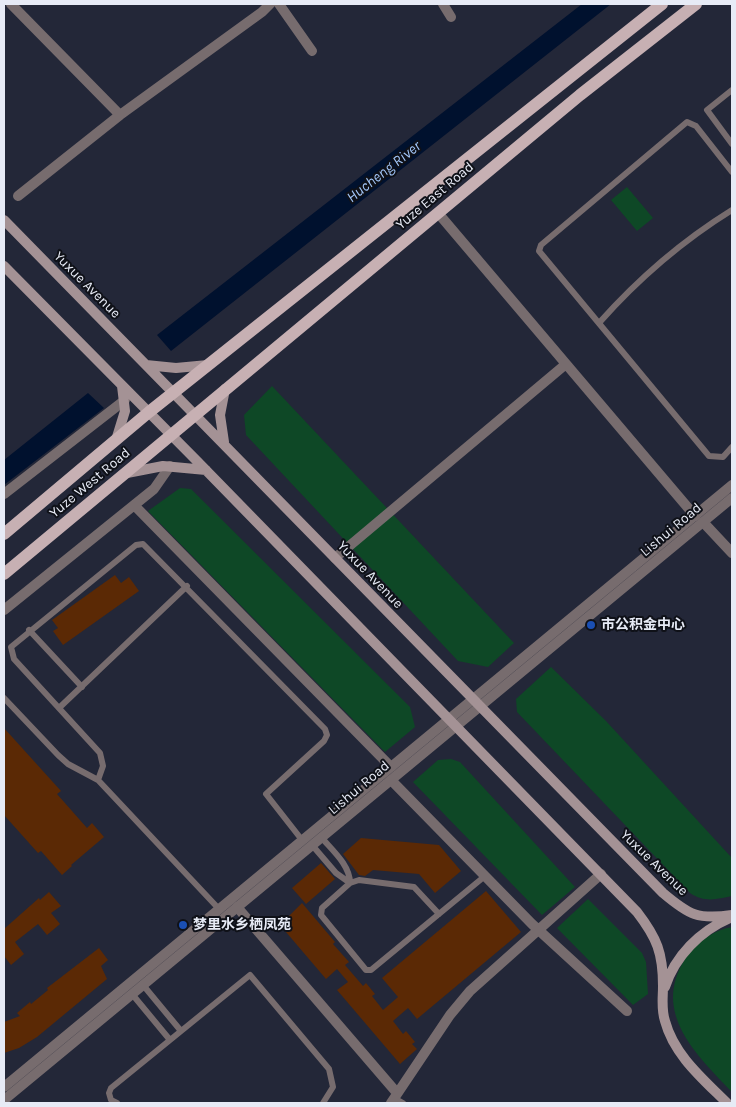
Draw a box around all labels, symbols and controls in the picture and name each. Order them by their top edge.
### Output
water label: Hucheng River [343,137,425,207]
street label: Yuze East Road [393,159,477,233]
street label: Yuxue Avenue [50,248,124,322]
street label: Yuze West Road [46,444,134,522]
street label: Lishui Road [637,500,705,560]
street label: Yuxue Avenue [334,538,406,612]
place label: 市公积金中心 [601,617,685,633]
marker: 市公积金中心 [585,619,597,631]
street label: Lishui Road [325,758,393,818]
street label: Yuxue Avenue [617,827,691,899]
place label: 梦里水乡栖凤苑 [193,917,291,933]
marker: 梦里水乡栖凤苑 [177,919,189,931]

